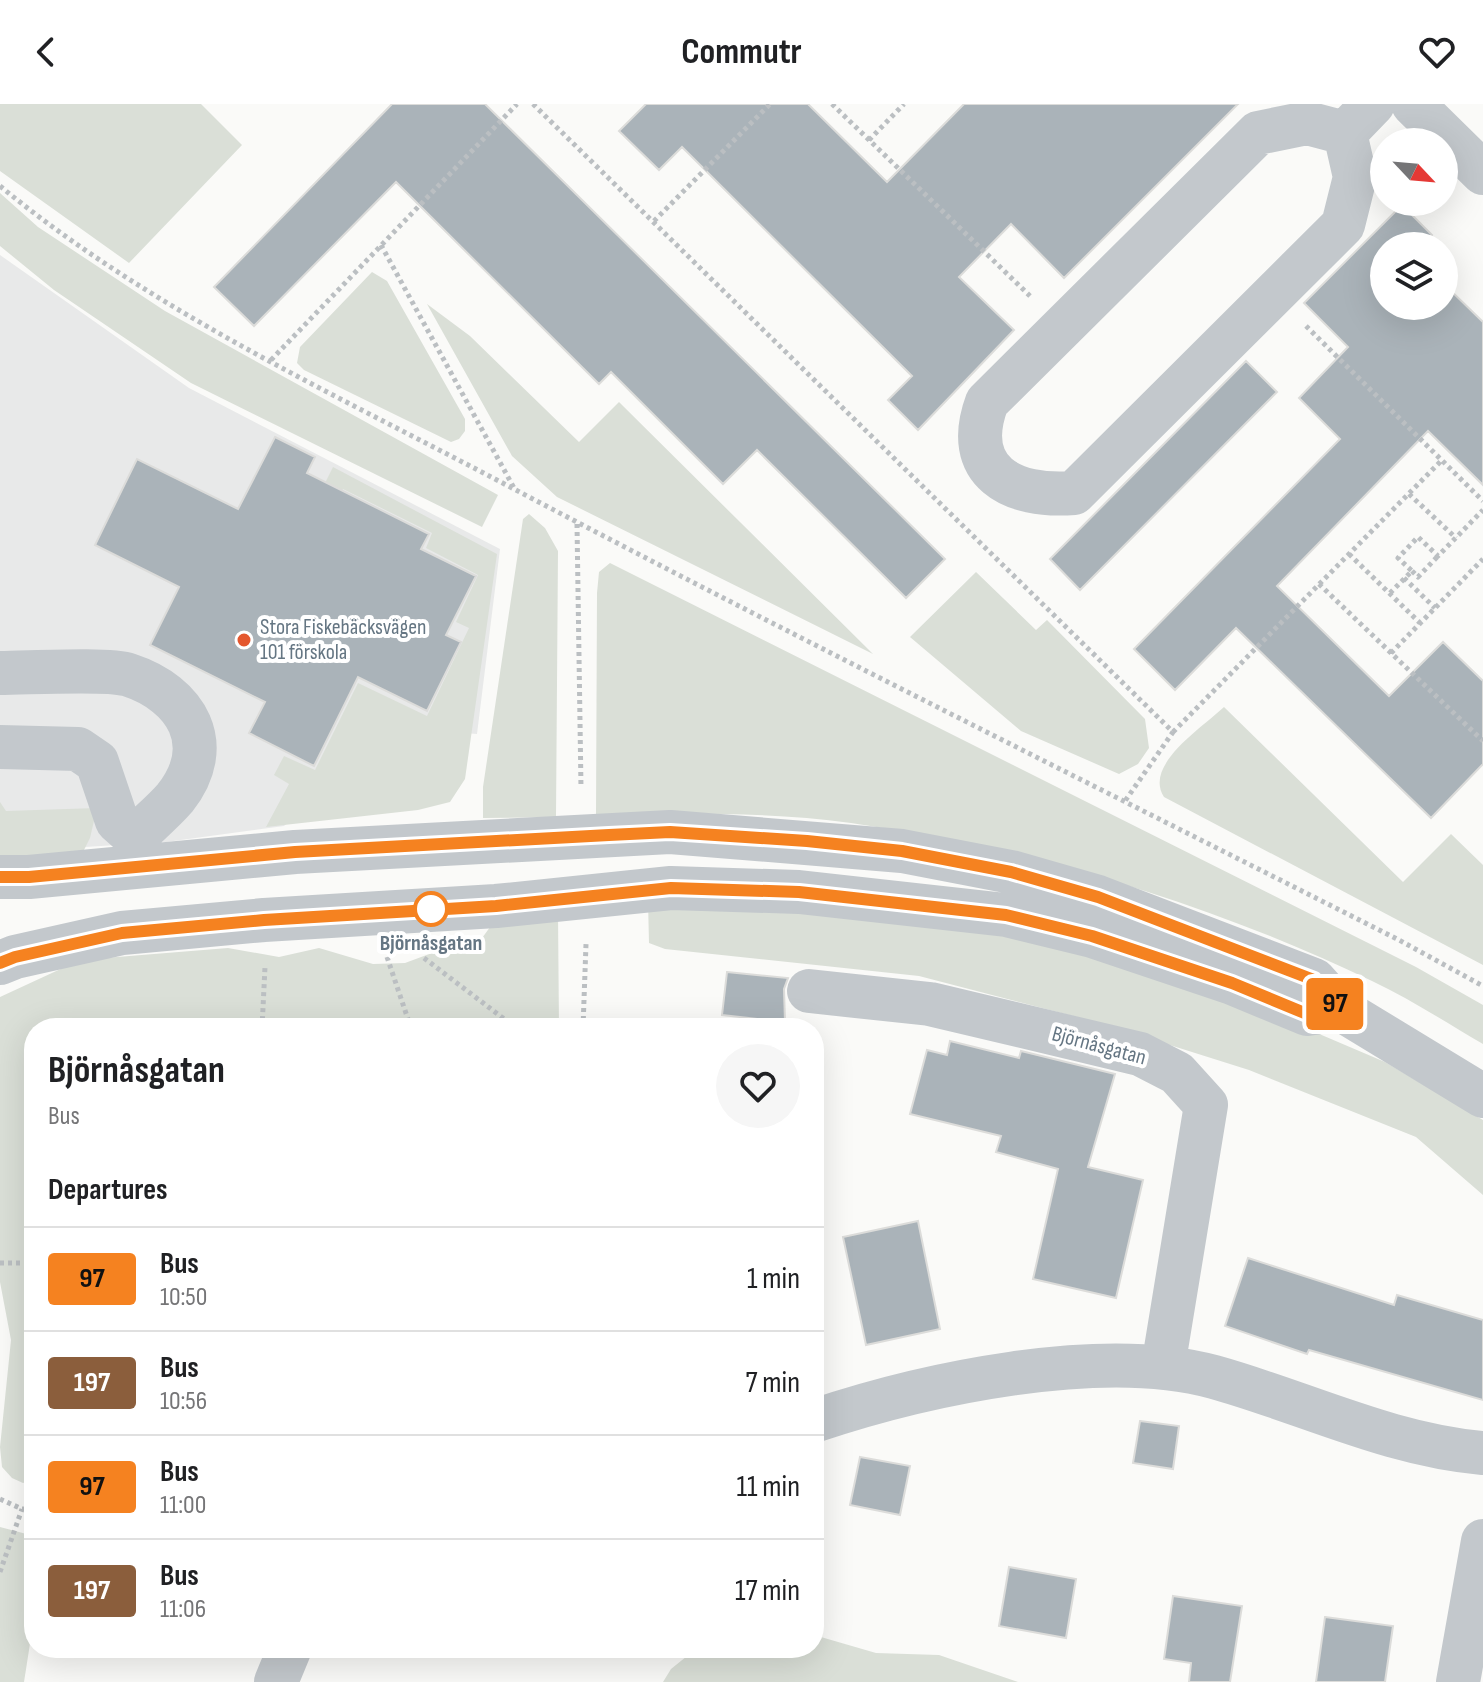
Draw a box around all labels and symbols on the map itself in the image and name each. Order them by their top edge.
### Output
north arrow [1370,128,1458,216]
place label: Stora Fiskebäcksvägen 101 förskola [260,614,426,666]
marker: Stora Fiskebäcksvägen 101 förskola [235,631,253,649]
marker: Björnåsgatan [414,892,448,926]
place label: Björnåsgatan [380,930,482,957]
line badge: 97 [1299,978,1371,1030]
street label: Björnåsgatan [1049,1021,1149,1071]

